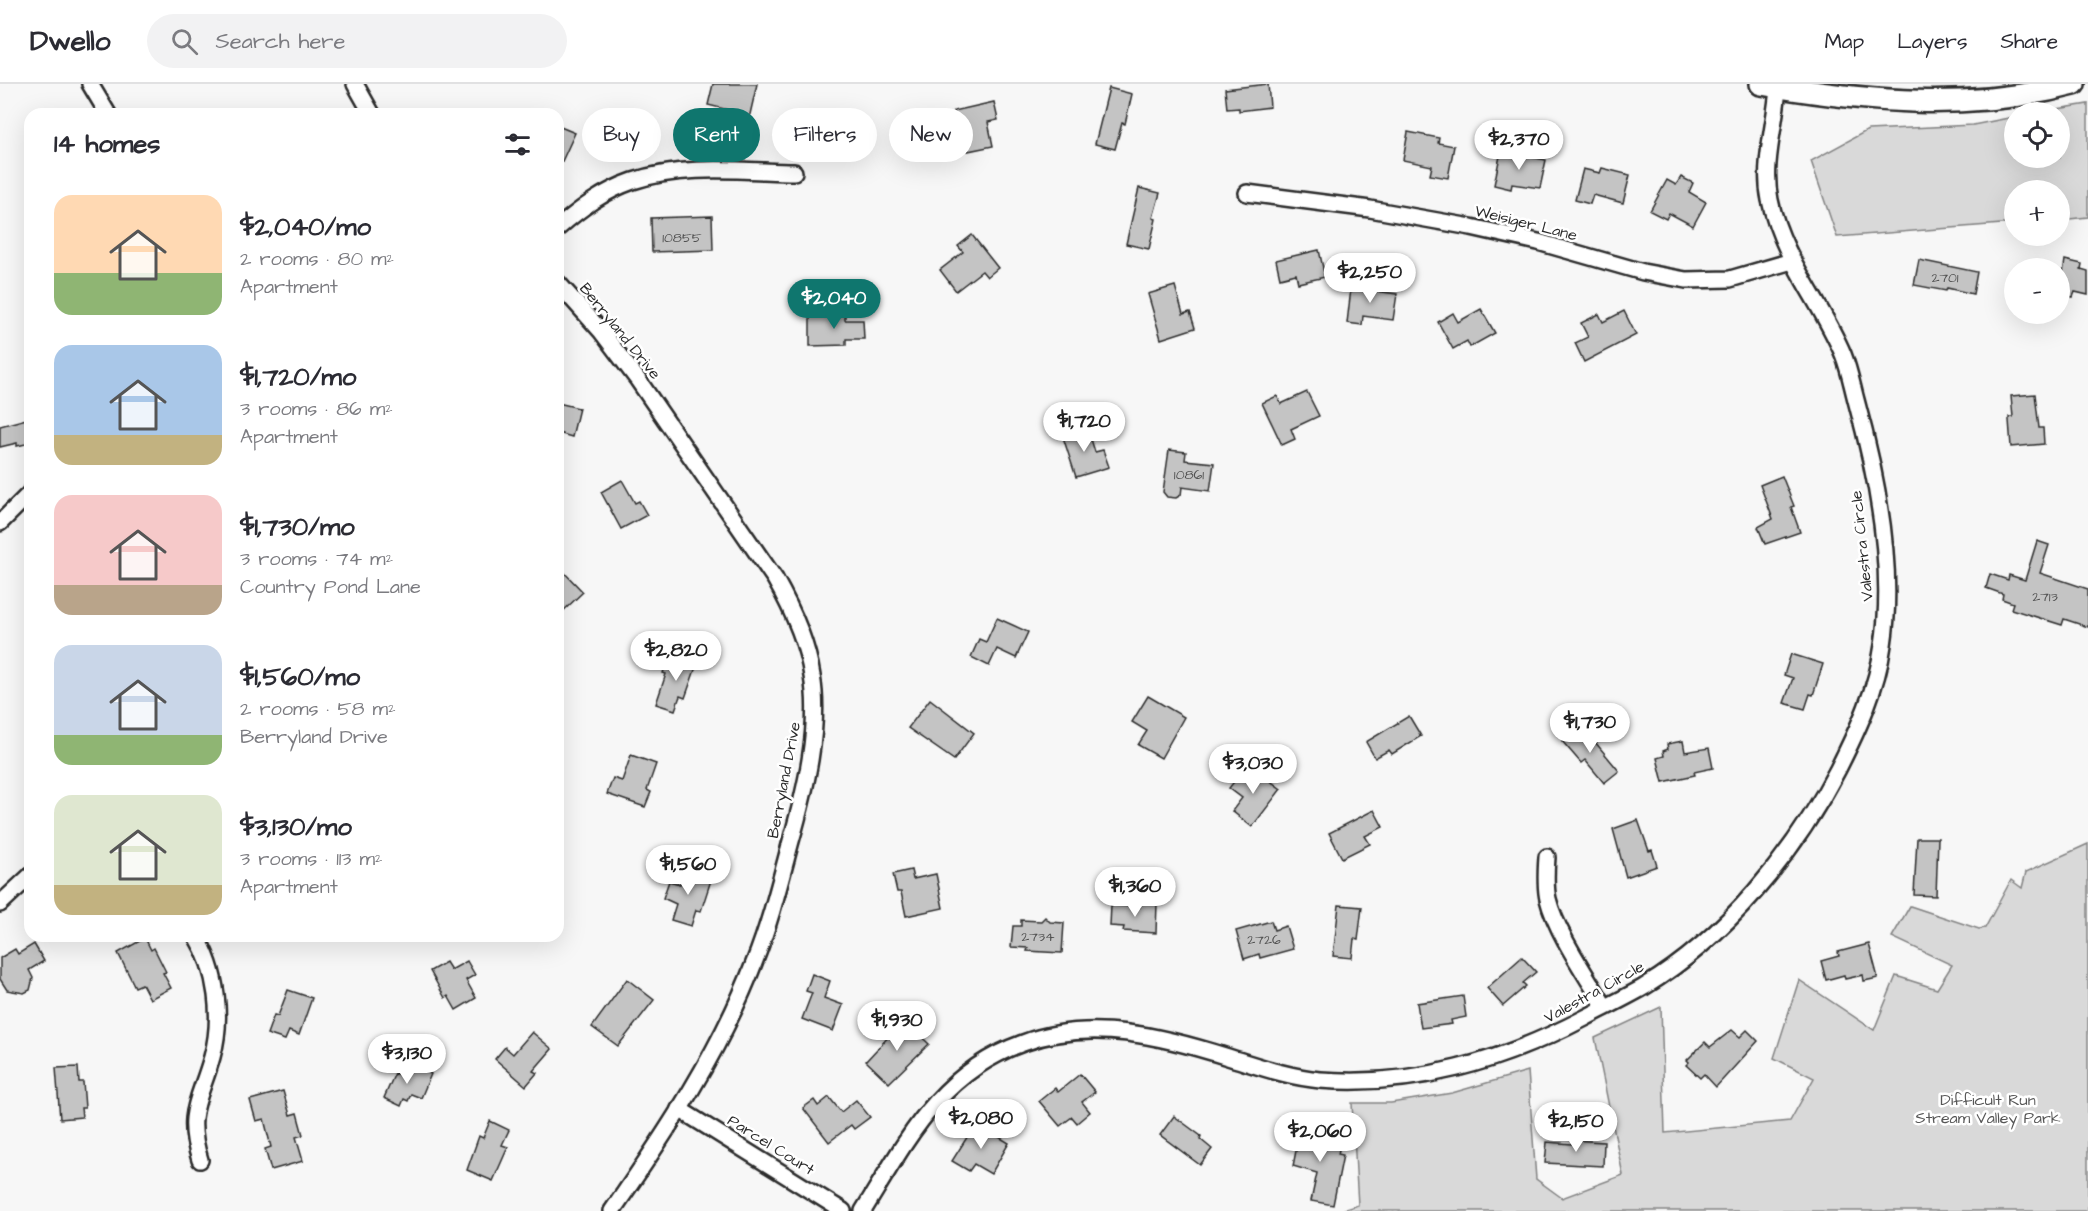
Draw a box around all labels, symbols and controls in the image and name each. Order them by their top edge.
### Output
search box [147,14,567,68]
text: Dwello [30,22,111,61]
icon: search [168,25,201,58]
text: Search here [216,26,345,57]
text: Map [1824,27,1864,56]
text: Layers [1897,27,1967,56]
text: Share [2000,27,2058,56]
map controls [2004,102,2070,324]
button: locate [2004,102,2070,168]
chip: Buy [582,108,661,162]
chip: Rent [673,108,760,162]
chip: Filters [772,108,877,162]
chip: New [889,108,973,162]
pin: $2,370 [1470,120,1568,171]
text: $2,370 [1488,125,1550,153]
text: 14 homes [54,126,160,162]
icon: filters [501,128,534,161]
button: + [2004,180,2070,246]
street label: Weisiger Lane [1472,200,1580,247]
text: $2,040/mo [240,209,371,245]
icon: home [102,219,174,291]
house number: 10855 [662,228,702,248]
text: 2 rooms · 80 m² [240,245,394,273]
pin: $2,250 [1321,253,1419,304]
text: $2,250 [1338,258,1402,286]
button: − [2004,258,2070,324]
house number: 2701 [1931,268,1959,288]
text: Apartment [240,273,338,301]
street label: Berryland Drive [573,278,666,385]
pin: $2,040 [785,279,883,330]
text: $2,040 [802,284,866,312]
text: $1,720/mo [240,359,356,395]
icon: home [102,369,174,441]
text: 3 rooms · 86 m² [240,395,393,423]
pin: $1,720 [1035,402,1133,453]
text: $1,720 [1057,407,1111,435]
text: Apartment [240,423,338,451]
house number: 10861 [1174,465,1204,485]
street label: Valestra Circle [1845,489,1879,602]
text: $1,730/mo [240,509,355,545]
icon: home [102,519,174,591]
text: 3 rooms · 74 m² [240,545,393,573]
text: Country Pond Lane [240,573,421,601]
house number: 2713 [2032,587,2058,607]
pin: $2,820 [627,631,725,682]
text: $2,820 [644,636,708,664]
text: $1,560/mo [240,659,360,695]
icon: home [102,669,174,741]
text: 2 rooms · 58 m² [240,695,396,723]
pin: $1,730 [1541,703,1639,754]
text: $1,730 [1564,708,1616,736]
street label: Berryland Drive [762,719,807,840]
text: Berryland Drive [240,723,388,751]
pin: $3,030 [1204,744,1302,795]
text: $3,030 [1223,749,1283,777]
text: $3,130/mo [240,809,352,845]
icon: home [102,819,174,891]
text: 3 rooms · 113 m² [240,845,383,873]
pin: $1,560 [639,845,737,896]
text: $1,560 [660,850,716,878]
pin: $1,360 [1086,867,1184,918]
text: $1,360 [1109,872,1161,900]
text: Apartment [240,873,338,901]
house number: 2734 [1021,927,1055,947]
house number: 2726 [1247,930,1281,950]
street label: Valestra Circle [1540,955,1648,1029]
pin: $1,930 [848,1001,946,1052]
text: $1,930 [871,1006,923,1034]
pin: $3,130 [358,1034,456,1085]
text: $3,130 [382,1039,432,1067]
park label: Difficult Run Stream Valley Park [1915,1089,2061,1130]
pin: $2,080 [932,1099,1030,1150]
pin: $2,150 [1527,1102,1625,1153]
text: $2,080 [949,1104,1013,1132]
text: $2,150 [1548,1107,1604,1135]
street label: Parcel Court [723,1110,819,1181]
pin: $2,060 [1271,1112,1369,1163]
text: $2,060 [1288,1117,1352,1145]

